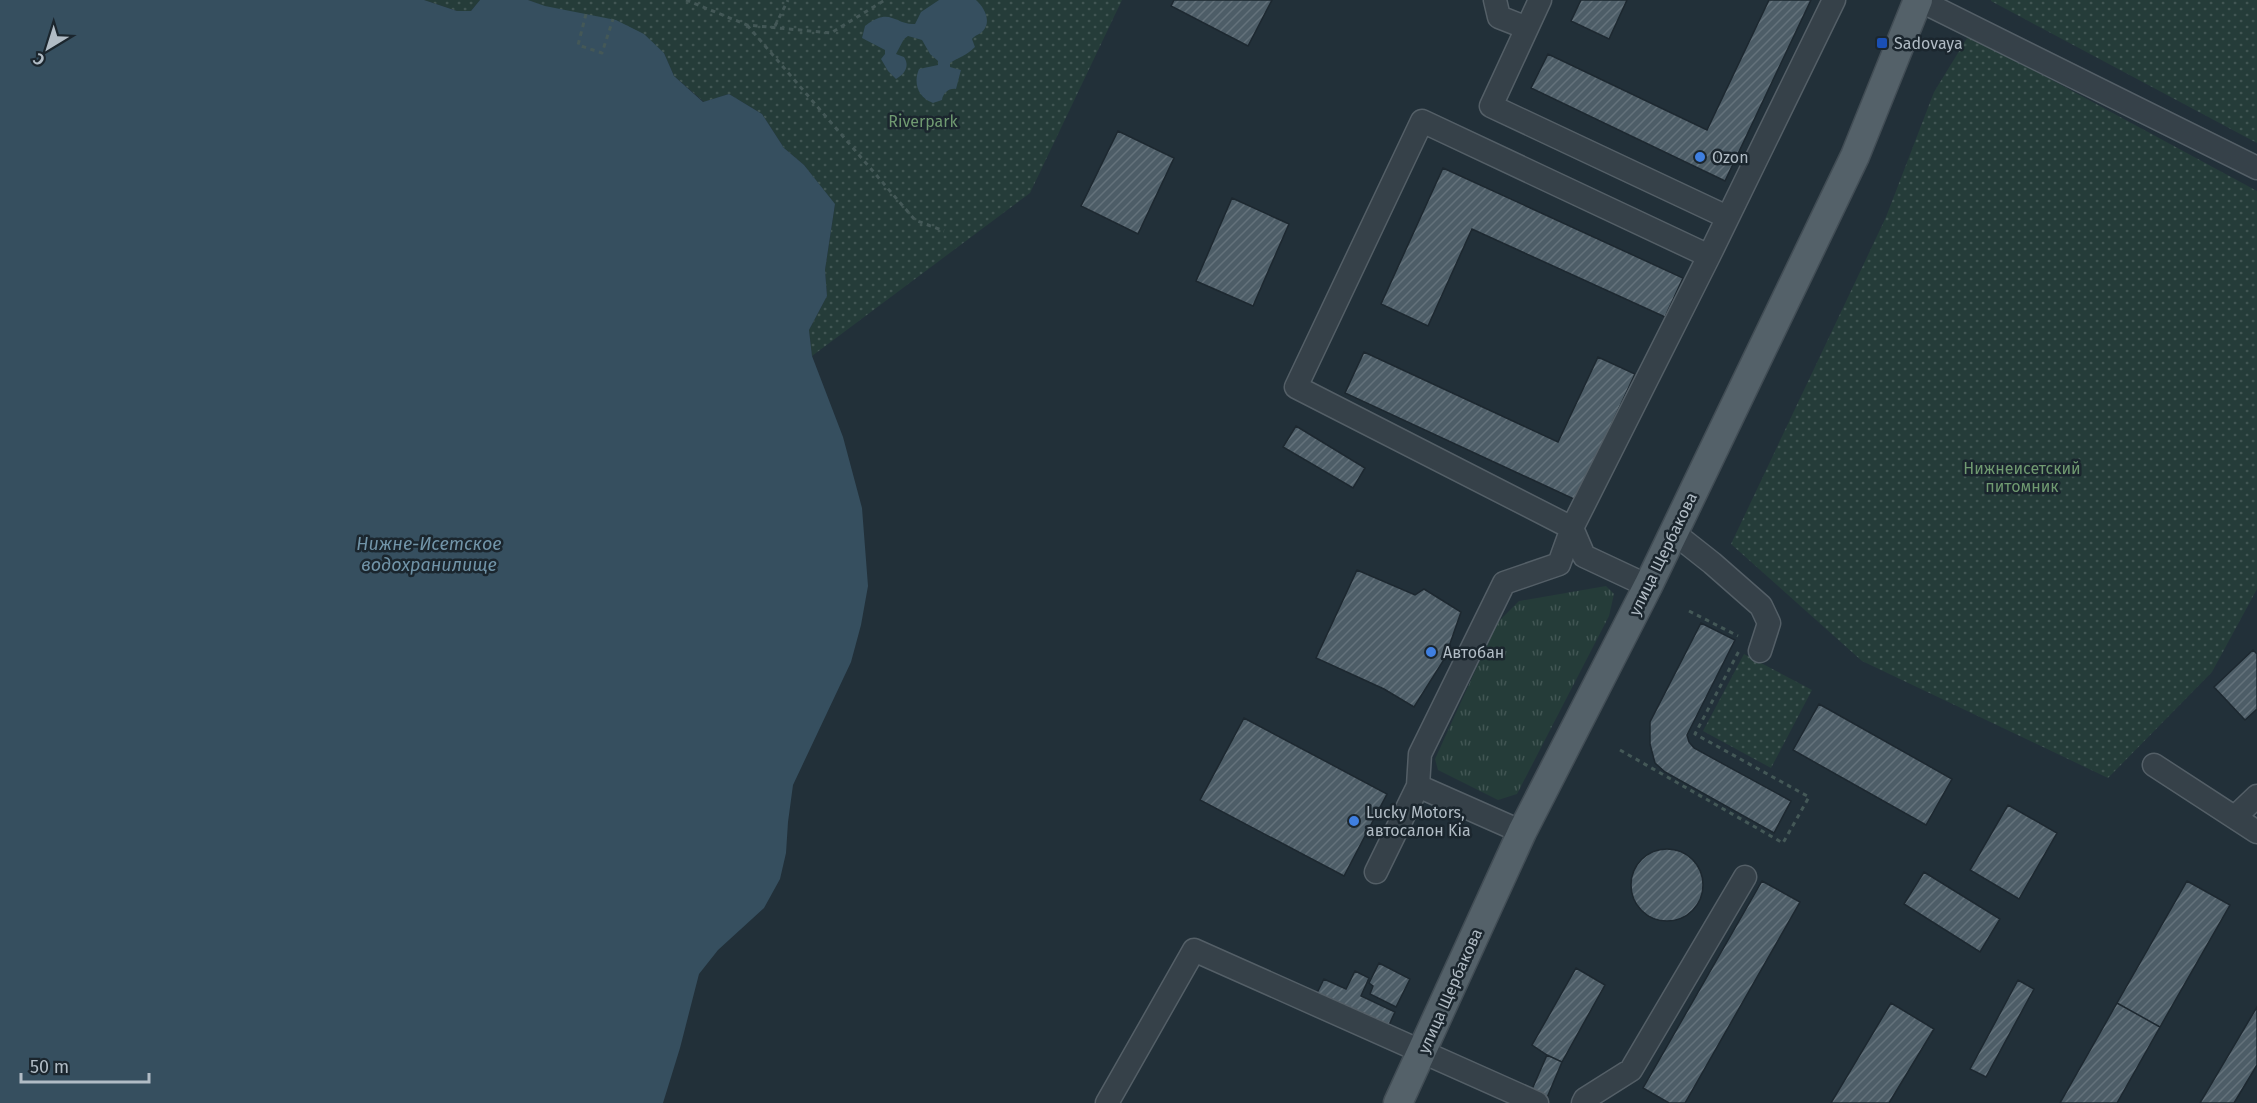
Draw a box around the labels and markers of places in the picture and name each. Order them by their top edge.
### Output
place label: Sadovaya [1894,34,1963,53]
marker: Sadovaya [1875,36,1889,50]
place label: Ozon [1712,148,1749,167]
marker: Ozon [1693,150,1707,164]
place label: Автобан [1443,643,1504,662]
marker: Автобан [1424,645,1438,659]
place label: Lucky Motors, автосалон Kia [1366,803,1471,840]
marker: Lucky Motors, автосалон Kia [1347,814,1361,828]

